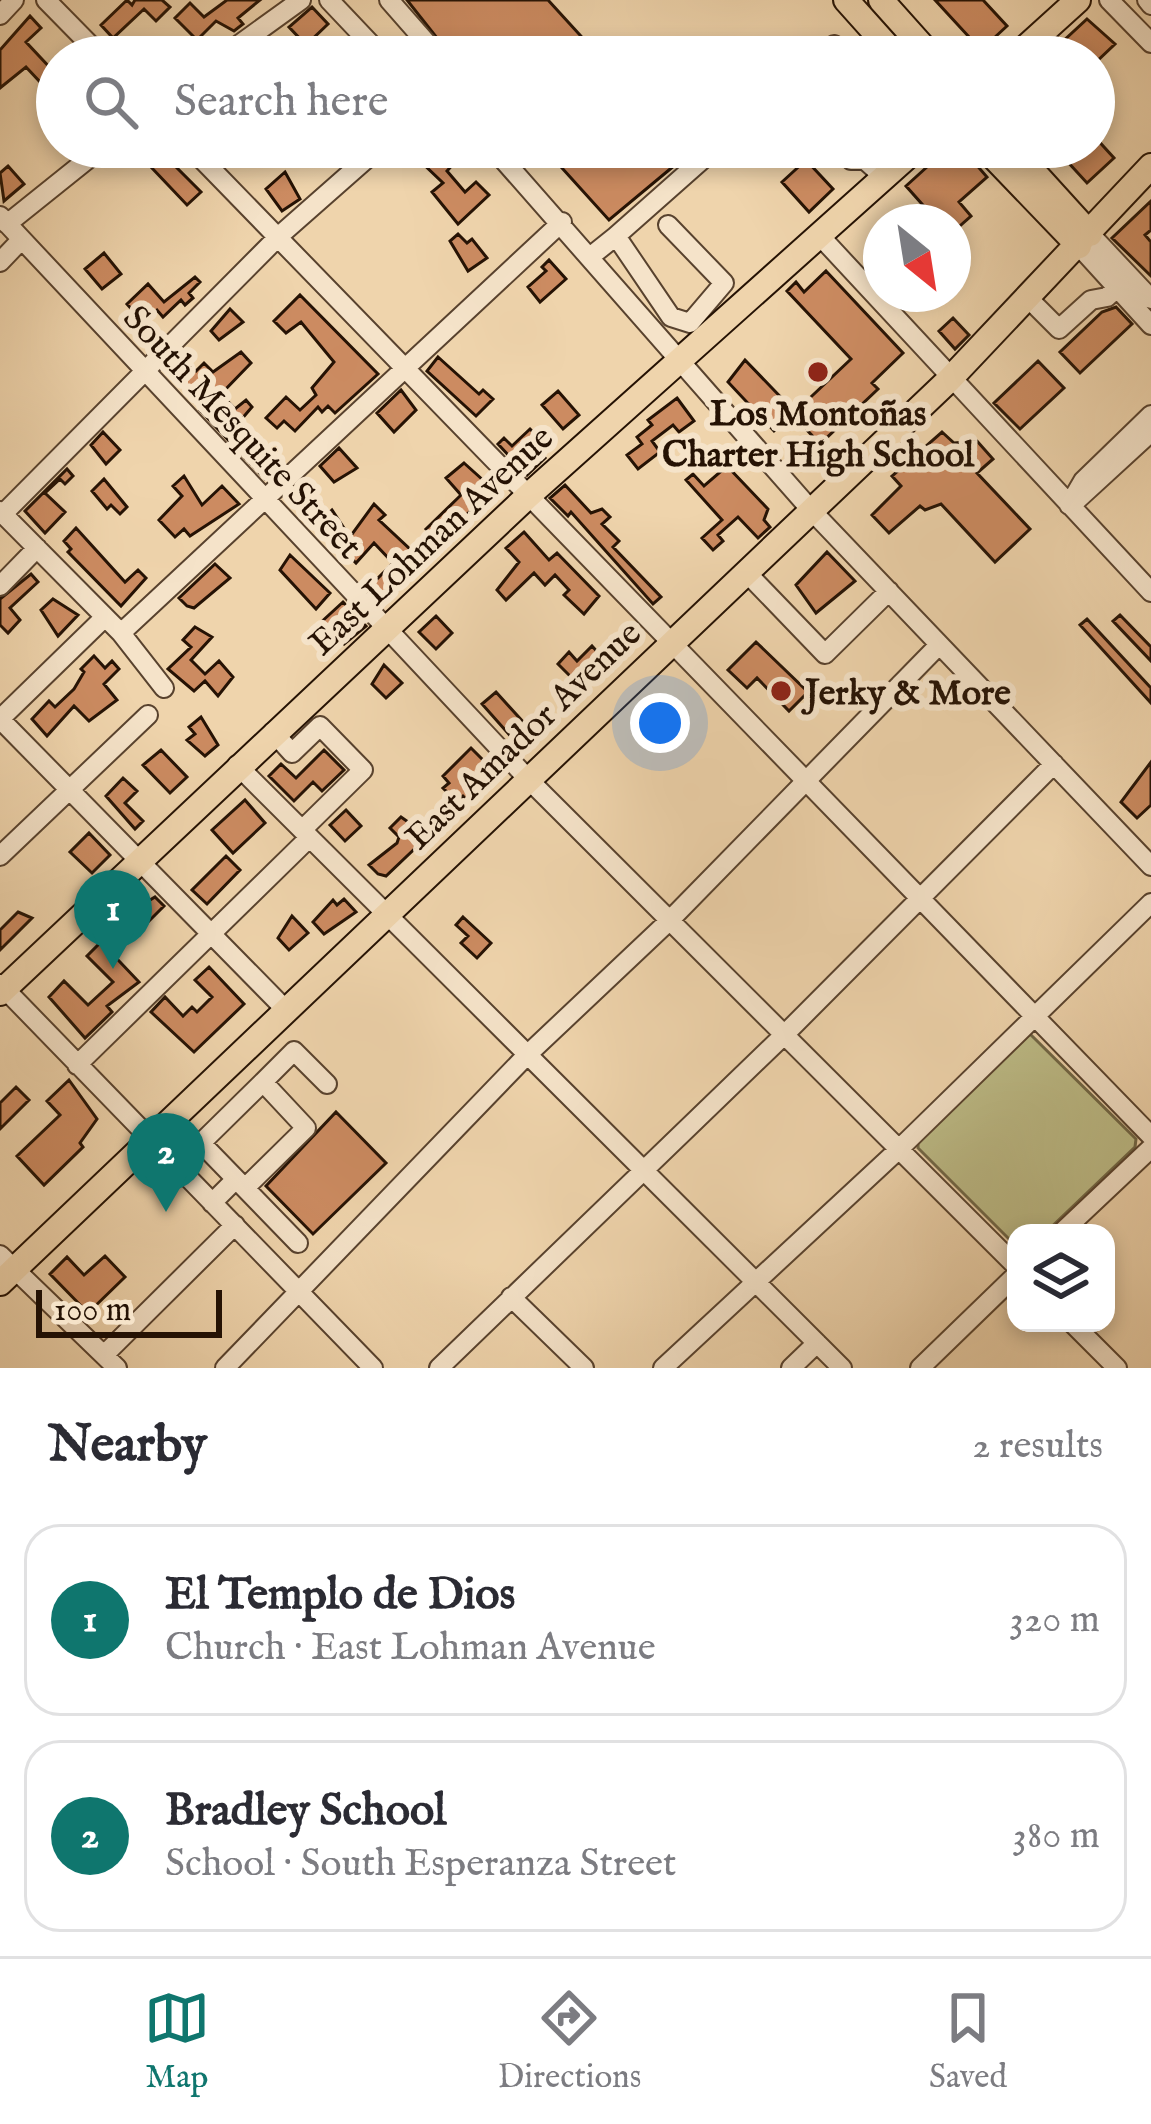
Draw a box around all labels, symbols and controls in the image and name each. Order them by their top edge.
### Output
search box [36,36,1115,168]
icon: search [78,69,144,135]
text: Search here [174,74,388,131]
north arrow [863,204,971,312]
street label: South Mesquite Street [112,296,371,570]
marker: Los Montoñas Charter High School [805,359,831,385]
place label: Los Montoñas Charter High School [662,392,975,479]
street label: East Lohman Avenue [300,416,564,666]
street label: East Amador Avenue [396,612,652,861]
place label: Jerky & More [801,671,1011,717]
marker: Jerky & More [768,678,794,704]
your location [630,693,690,753]
pin: 1 [74,870,152,969]
pin: 2 [127,1113,205,1212]
map controls [1007,1224,1115,1332]
button: layers [1007,1224,1115,1332]
scale bar [36,1284,222,1337]
text: 100 m [54,1290,131,1332]
text: Nearby [48,1414,207,1479]
text: 2 results [972,1422,1103,1471]
text: El Templo de Dios [165,1567,515,1624]
text: 1 [83,1596,97,1645]
text: 320 m [1009,1596,1100,1645]
text: Church · East Lohman Avenue [165,1624,656,1673]
text: Bradley School [165,1783,446,1840]
text: 2 [81,1812,99,1861]
text: 380 m [1012,1812,1100,1861]
text: School · South Esperanza Street [165,1840,676,1889]
tab: Map [144,1985,210,2099]
tab: Directions [498,1985,641,2099]
tab: Saved [929,1985,1007,2099]

